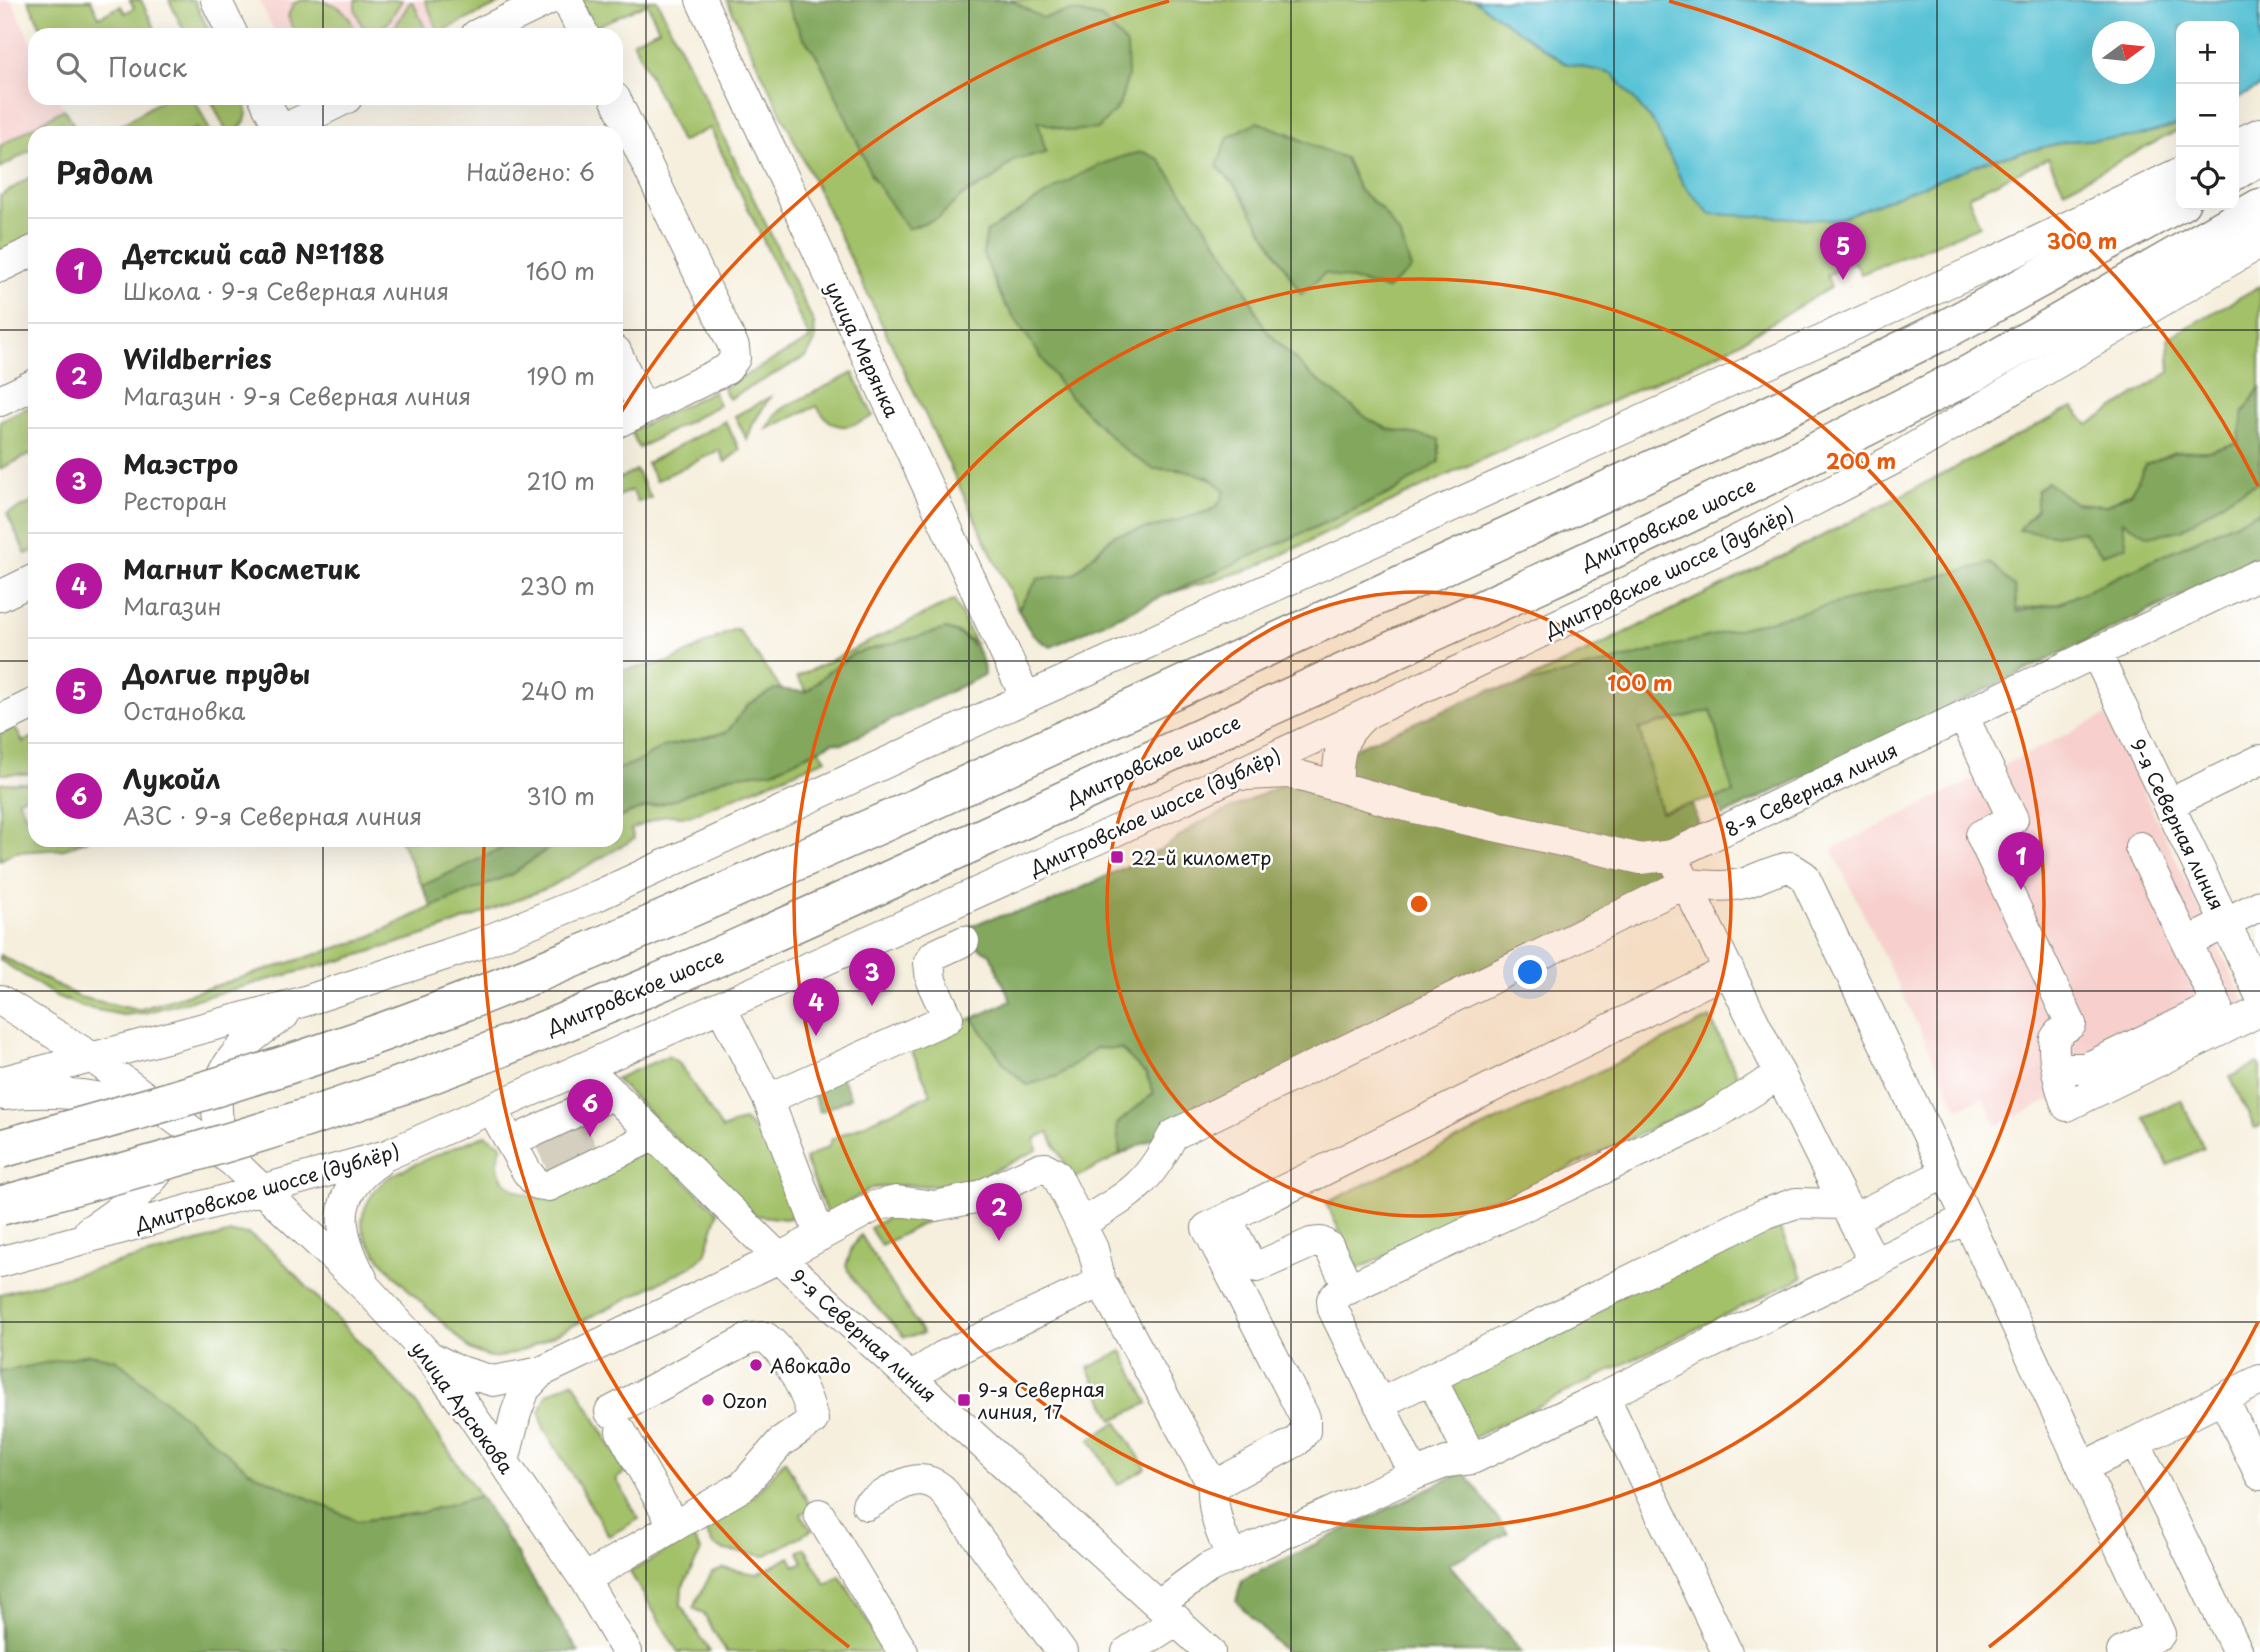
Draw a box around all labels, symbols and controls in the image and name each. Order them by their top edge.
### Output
north arrow [2092,21,2155,84]
map controls [2176,21,2239,210]
button: + [2176,21,2239,84]
search box [28,28,623,105]
text: Поиск [108,47,187,86]
icon: search [52,48,90,86]
button: − [2176,84,2239,147]
button: locate [2176,147,2239,210]
text: Рядом [56,149,154,194]
text: Найдено: 6 [466,154,595,189]
pin: 5 [1820,222,1866,280]
text: 300 m [2047,224,2117,256]
text: Детский сад №1188 [123,234,385,273]
text: 1 [74,253,85,288]
text: 160 m [526,253,595,288]
text: Школа · 9-я Северная линия [123,273,449,308]
street label: улица Мерянка [819,277,907,422]
text: Wildberries [123,339,272,378]
text: 2 [71,358,87,393]
text: 190 m [527,358,595,393]
text: Магазин · 9-я Северная линия [123,378,471,413]
text: Маэстро [123,444,238,483]
text: 200 m [1826,444,1896,476]
text: 3 [71,463,87,498]
text: 210 m [527,463,595,498]
street label: Дмитровское шоссе [1575,470,1760,576]
text: Ресторан [123,483,227,518]
street label: Дмитровское шоссе (дублёр) [1539,498,1798,644]
text: Магнит Косметик [123,549,360,588]
text: 4 [71,568,87,603]
text: 230 m [520,568,595,603]
text: Магазин [123,588,222,623]
text: Долгие пруды [123,654,310,693]
text: 100 m [1607,666,1673,698]
text: 5 [72,673,86,708]
text: 240 m [521,673,595,708]
text: Остановка [123,693,245,728]
street label: Дмитровское шоссе [1060,707,1245,813]
street label: 9-я Северная линия [2124,734,2232,914]
street label: 8-я Северная линия [1720,735,1902,843]
street label: Дмитровское шоссе (дублёр) [1024,740,1285,882]
text: Лукойл [123,759,221,798]
text: 6 [71,778,87,813]
text: 310 m [526,778,595,813]
text: АЗС · 9-я Северная линия [123,798,422,833]
pin: 1 [1998,832,2044,890]
place label: 22-й километр [1131,843,1271,871]
marker: 22-й километр [1109,849,1125,865]
centre of rings [1407,892,1431,916]
street label: Дмитровское шоссе [542,941,728,1041]
pin: 3 [849,948,895,1006]
your location [1513,955,1547,989]
pin: 4 [793,978,839,1036]
pin: 6 [567,1079,613,1137]
street label: Дмитровское шоссе (дублёр) [131,1136,402,1238]
pin: 2 [976,1183,1022,1241]
street label: 9-я Северная линия [785,1262,943,1408]
street label: улица Арсюкова [405,1335,521,1479]
place label: Авокадо [770,1351,851,1379]
marker: Авокадо [748,1357,764,1373]
place label: 9-я Северная линия, 17 [977,1375,1105,1425]
place label: Ozon [722,1386,767,1414]
marker: Ozon [700,1392,716,1408]
marker: 9-я Северная линия, 17 [956,1392,972,1408]

